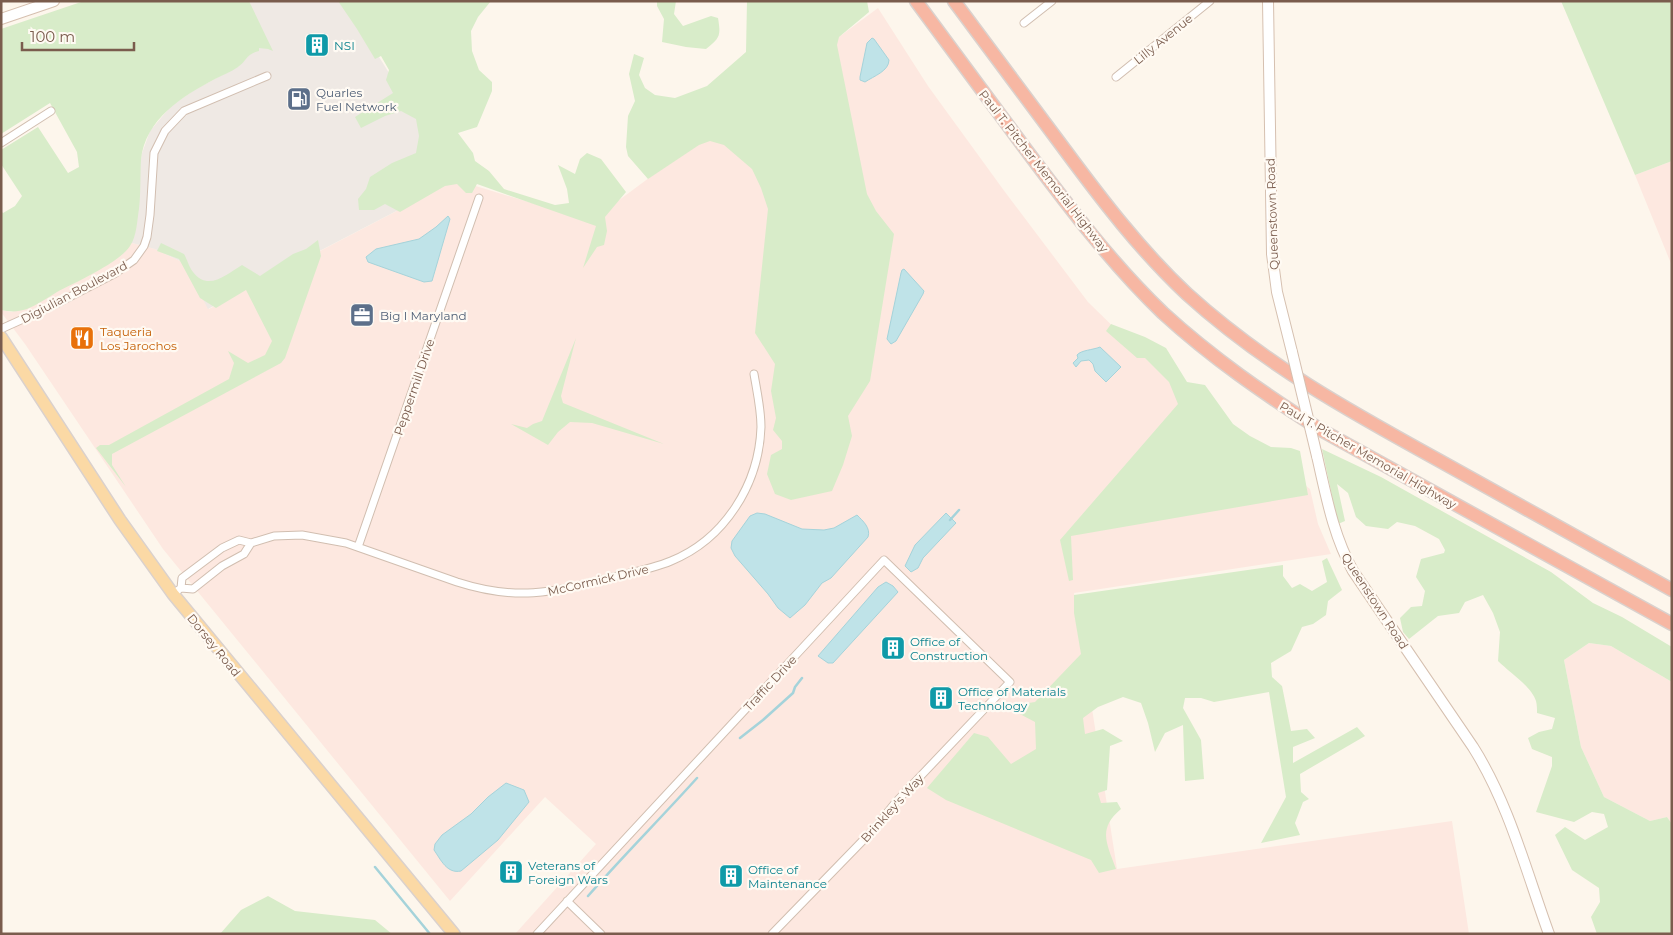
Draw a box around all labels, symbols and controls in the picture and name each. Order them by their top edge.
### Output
street label: Lilly Avenue [1130,11,1196,67]
scale bar [22,20,135,52]
text: 100 m [30,27,75,46]
building icon: NSI [304,32,330,58]
place label: NSI [334,38,355,53]
place label: Quarles Fuel Network [316,85,397,114]
fuel station icon: Quarles Fuel Network [286,86,312,112]
street label: Paul T. Pitcher Memorial Highway [976,87,1112,255]
street label: Queenstown Road [1263,158,1281,270]
street label: Digiulian Boulevard [18,258,130,326]
office icon: Big I Maryland [349,302,375,328]
place label: Big I Maryland [380,308,467,323]
place label: Taqueria Los Jarochos [100,324,177,353]
restaurant icon: Taqueria Los Jarochos [69,325,95,351]
street label: Peppermill Drive [390,337,438,437]
street label: Paul T. Pitcher Memorial Highway [1277,398,1460,512]
street label: Queenstown Road [1338,550,1412,652]
street label: McCormick Drive [546,561,650,599]
street label: Dorsey Road [184,611,244,679]
place label: Office of Construction [910,634,988,663]
building icon: Office of Construction [880,635,906,661]
street label: Traffic Drive [740,652,800,714]
place label: Office of Materials Technology [958,684,1066,713]
building icon: Office of Materials Technology [928,685,954,711]
street label: Brinkley's Way [857,770,927,845]
place label: Veterans of Foreign Wars [528,858,608,887]
building icon: Veterans of Foreign Wars [498,859,524,885]
place label: Office of Maintenance [748,862,827,891]
building icon: Office of Maintenance [718,863,744,889]

